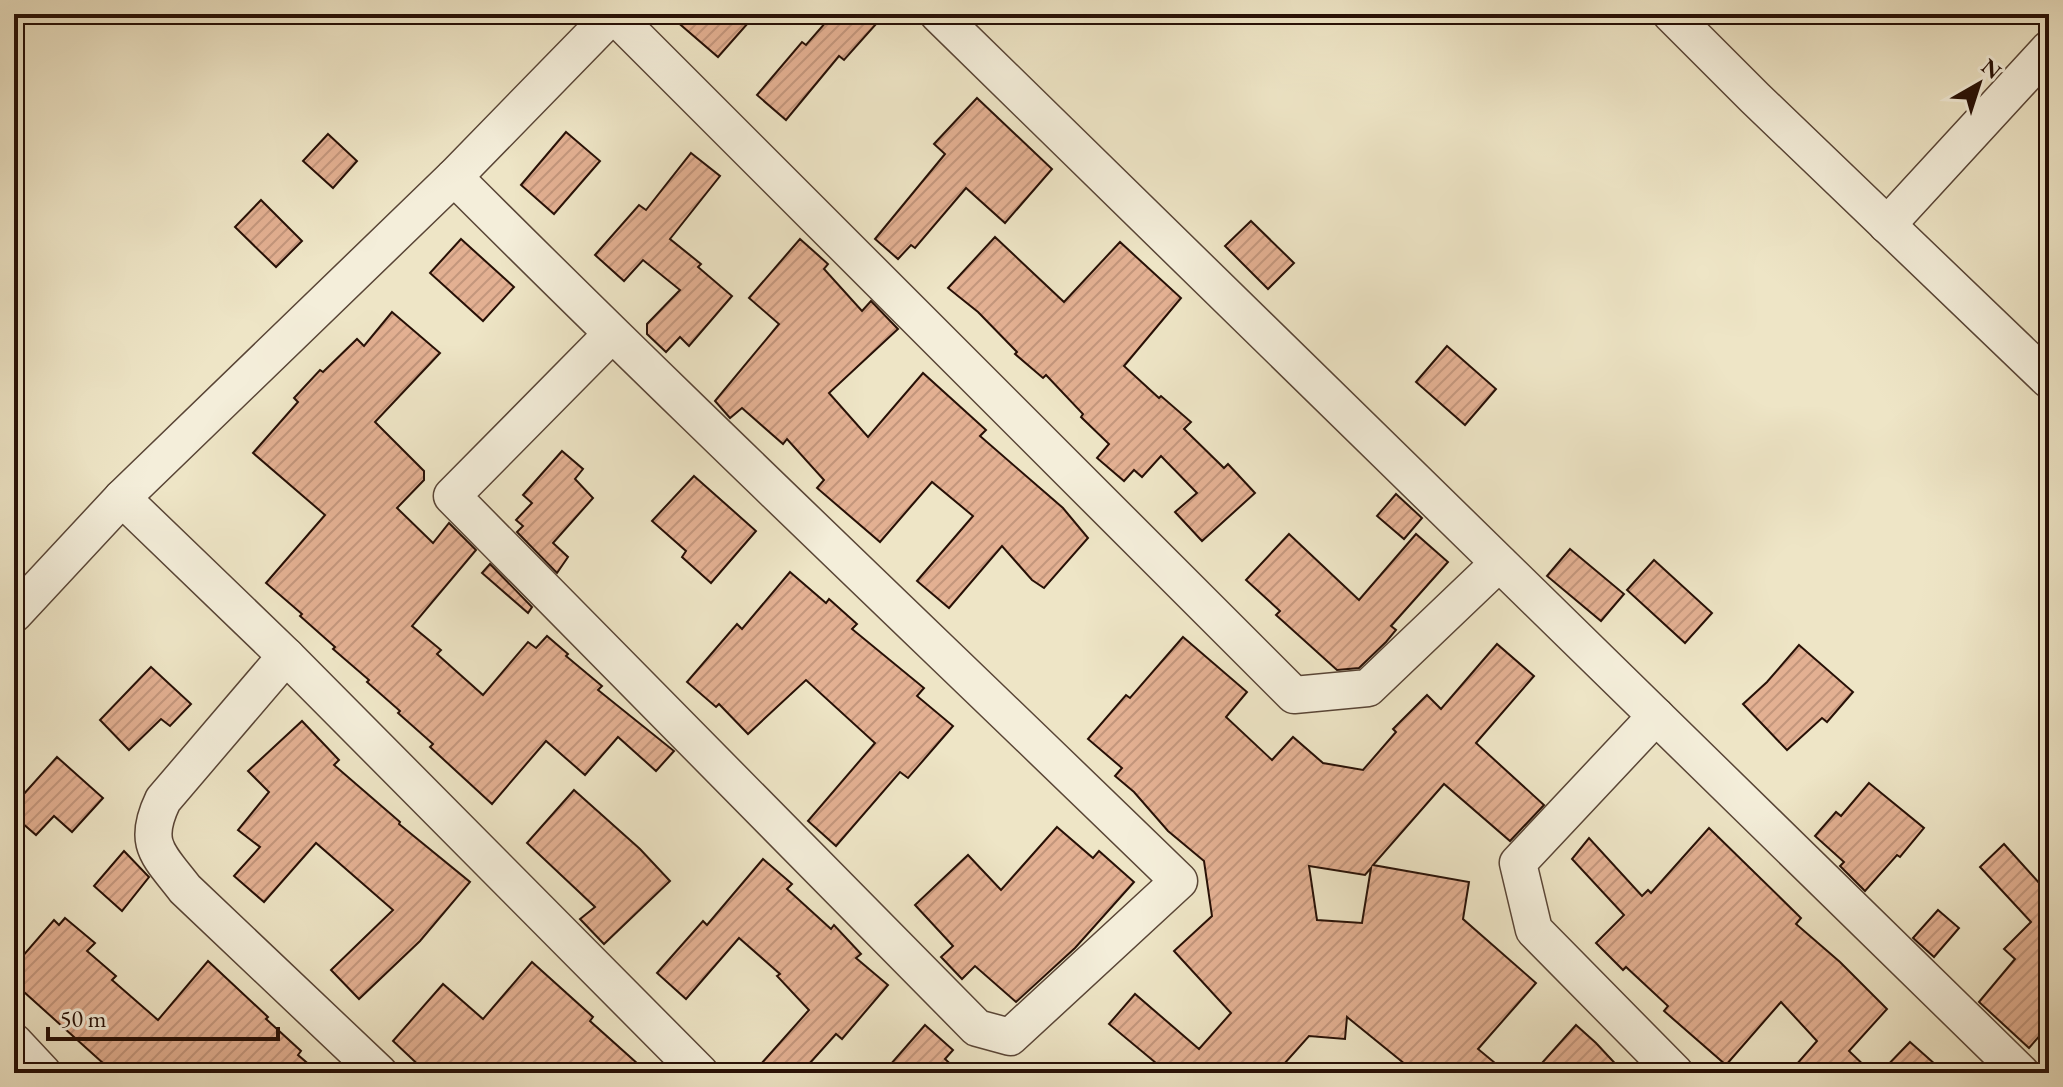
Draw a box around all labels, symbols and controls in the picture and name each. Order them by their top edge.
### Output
north arrow [1939,44,2019,124]
text: N [1975,52,2007,86]
scale bar [48,991,278,1041]
text: 50 m [60,1003,107,1034]

